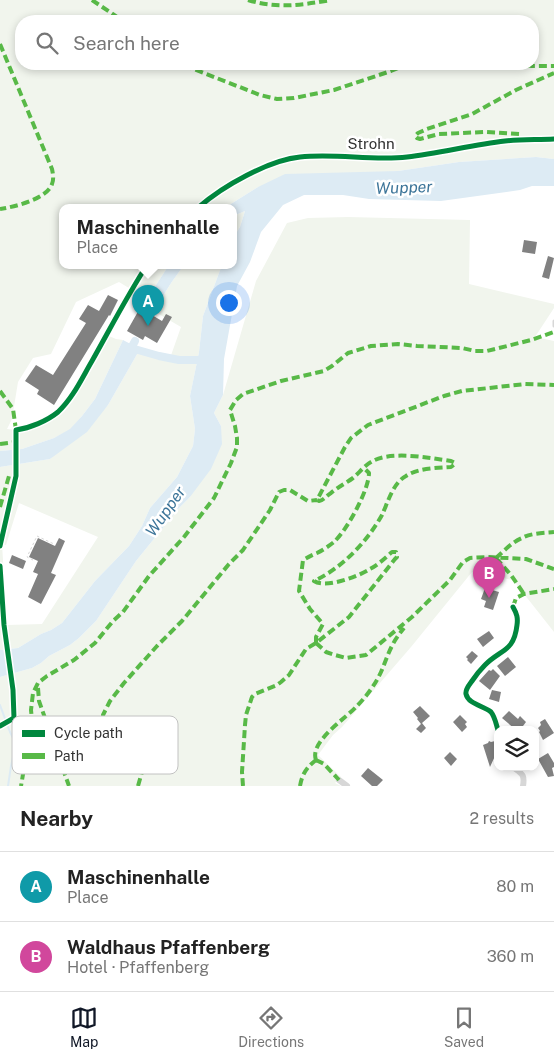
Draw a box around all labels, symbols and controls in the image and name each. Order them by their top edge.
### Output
search box [15,15,539,70]
icon: search [33,29,61,57]
text: Search here [73,32,180,54]
street label: Strohn [347,135,395,152]
water label: Wupper [375,177,434,198]
popup [59,204,237,269]
text: Maschinenhalle [77,216,219,238]
text: Place [77,238,118,257]
pin: A [132,285,164,326]
your location [216,290,242,316]
water label: Wupper [141,482,190,540]
pin: B [473,557,505,598]
legend [12,716,178,774]
text: Cycle path [54,725,123,741]
map controls [494,726,539,771]
button: layers [494,726,539,771]
text: Path [54,748,84,764]
text: Nearby [20,806,93,831]
text: 2 results [469,809,534,828]
text: Maschinenhalle [67,866,210,888]
text: A [30,877,42,896]
text: 80 m [496,877,534,896]
text: Place [67,888,109,907]
text: Waldhaus Pfaffenberg [67,936,270,958]
text: B [31,947,41,966]
text: 360 m [487,947,534,966]
text: Hotel · Pfaffenberg [67,958,209,977]
tab: Map [70,1004,98,1050]
tab: Directions [238,1004,304,1050]
tab: Saved [444,1004,484,1050]

